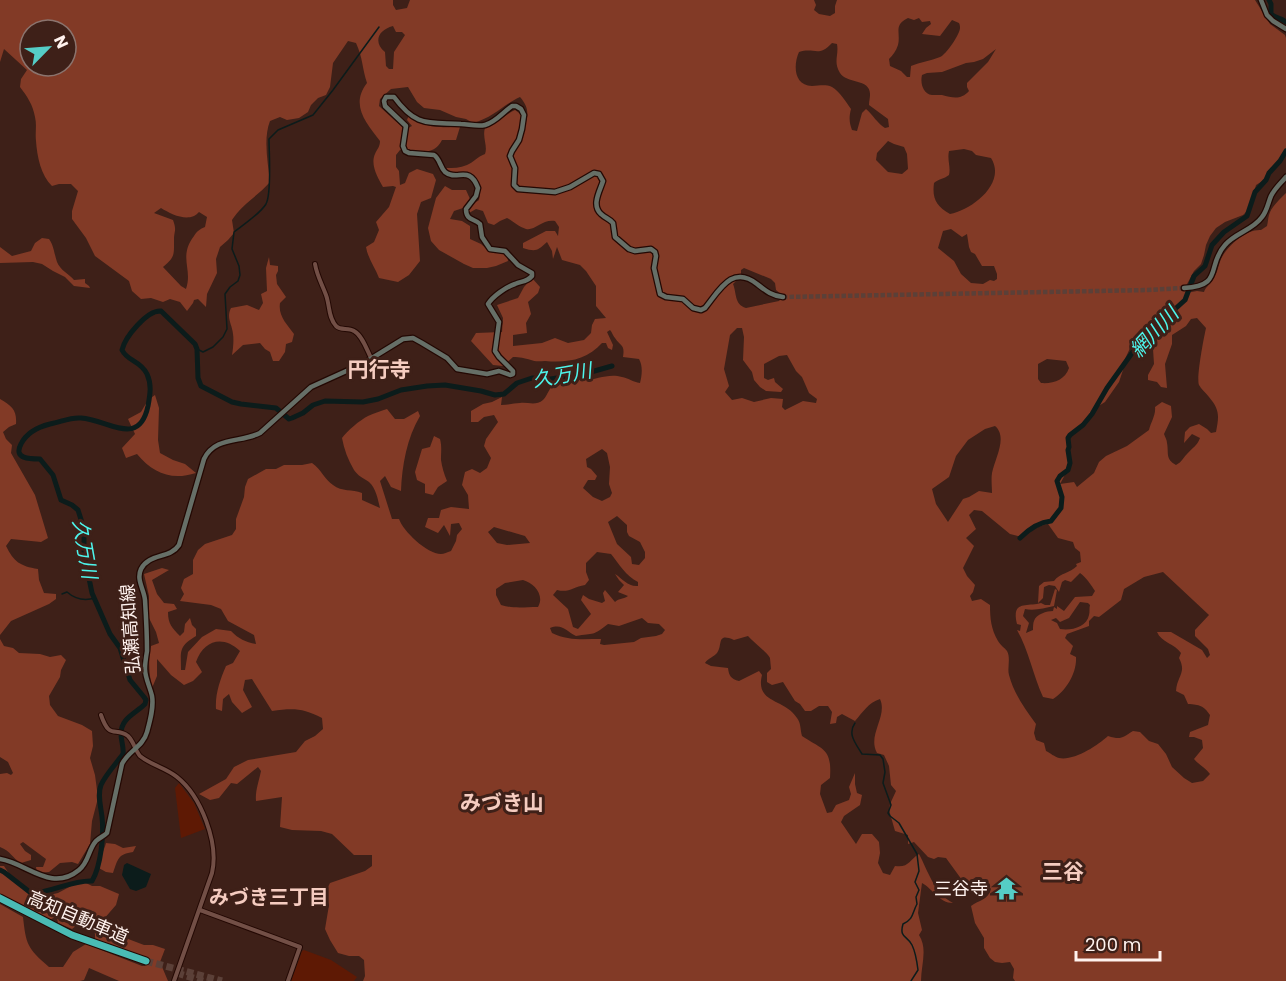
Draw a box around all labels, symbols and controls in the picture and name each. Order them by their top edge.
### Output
north arrow [18,18,78,78]
text: N [48,32,74,52]
water label: 網川川 [1123,299,1186,363]
district label: 円行寺 [348,355,411,384]
water label: 久万川 [530,356,596,394]
water label: 久万川 [66,517,104,583]
street label: 弘瀬高知線 [114,583,146,675]
district label: みづき山 [460,788,544,817]
district label: 三谷 [1042,857,1084,886]
temple icon: 三谷寺 [993,875,1019,901]
place label: 三谷寺 [934,876,988,901]
district label: みづき三丁目 [209,883,329,911]
street label: 高知自動車道 [23,884,133,950]
scale bar [1076,924,1160,962]
text: 200 m [1085,932,1141,957]

